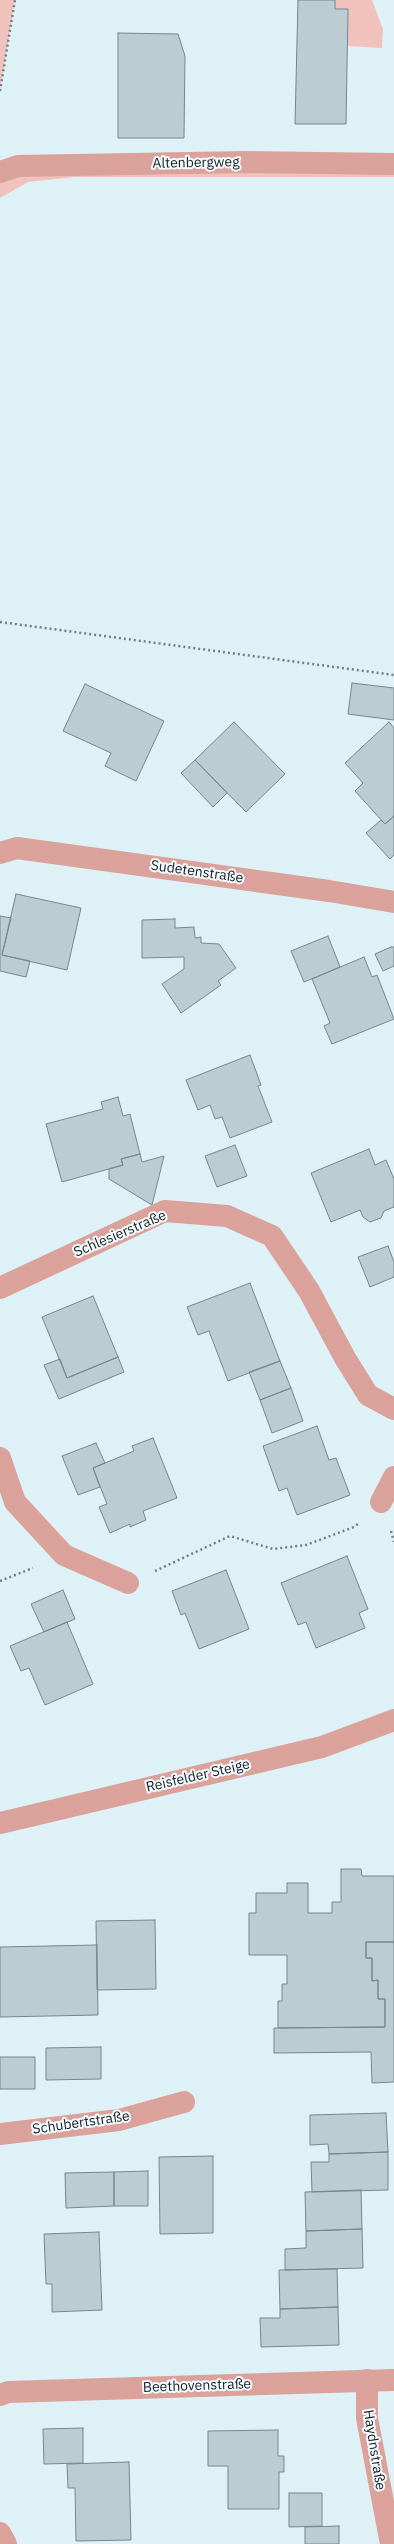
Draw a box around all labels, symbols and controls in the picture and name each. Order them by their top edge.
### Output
street label: Altenbergweg [152,154,240,172]
street label: Sudetenstraße [150,857,244,887]
street label: Schlesierstraße [71,1207,169,1261]
street label: Reisfelder Steige [144,1756,252,1796]
street label: Schubertstraße [31,2108,131,2138]
street label: Beethovenstraße [143,2376,251,2396]
street label: Haydnstraße [359,2409,389,2491]

